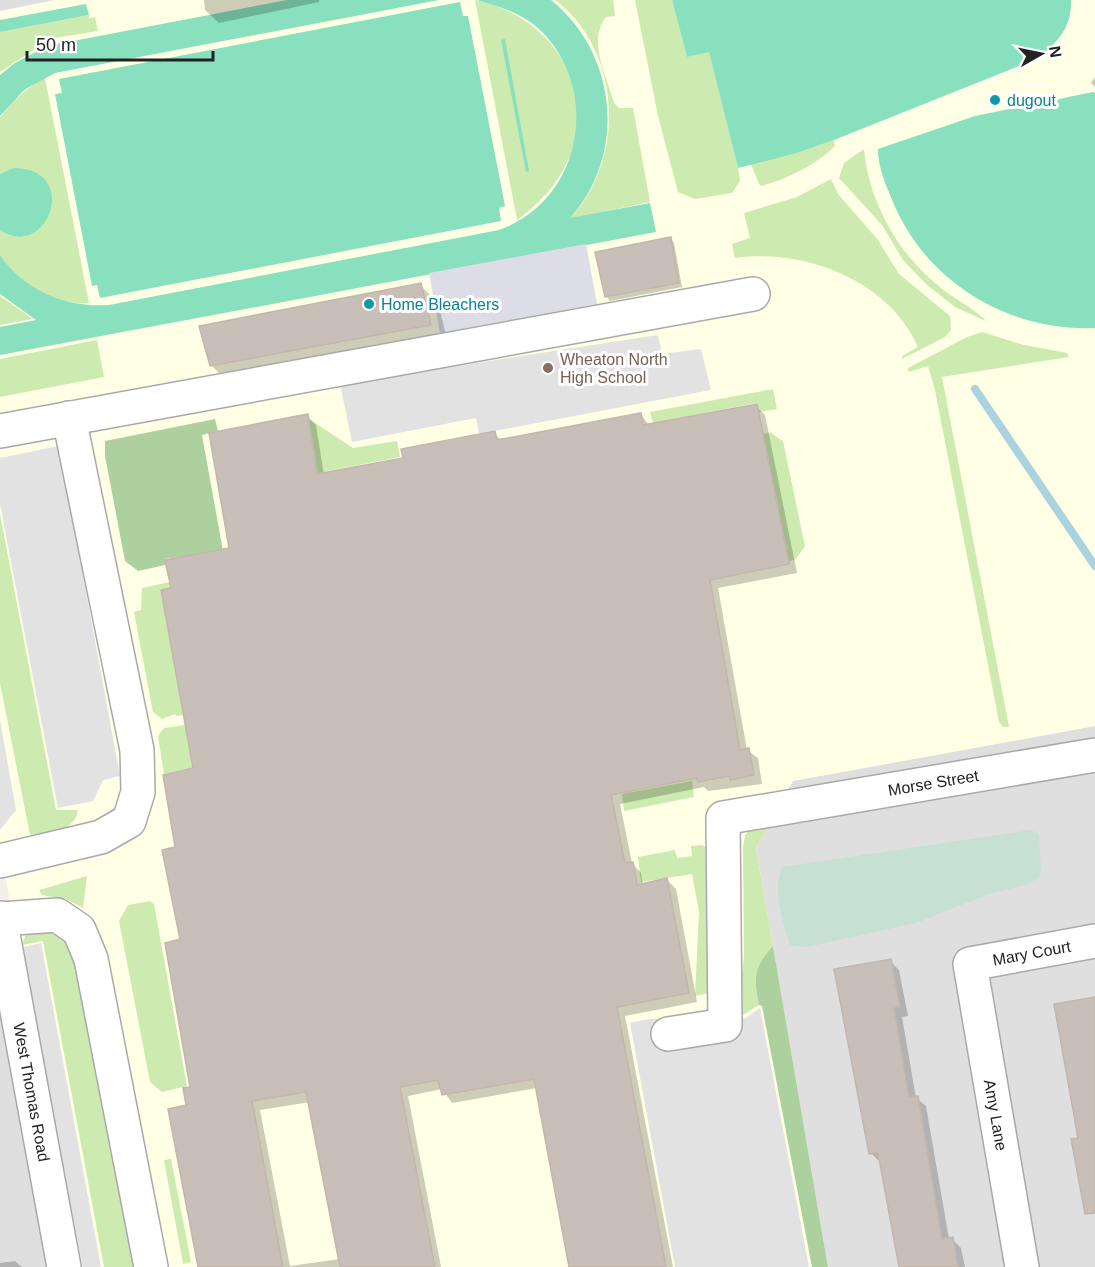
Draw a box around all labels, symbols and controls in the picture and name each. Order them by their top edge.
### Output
scale bar [27,24,213,62]
north arrow [1011,24,1071,84]
text: 50 m [36,35,76,55]
text: N [1046,45,1065,59]
place label: dugout [1007,92,1056,109]
marker: dugout [988,93,1002,107]
place label: Home Bleachers [381,296,499,313]
marker: Home Bleachers [362,297,376,311]
place label: Wheaton North High School [560,351,668,386]
marker: Wheaton North High School [541,361,555,375]
street label: Morse Street [887,767,981,799]
street label: Mary Court [991,938,1073,969]
street label: West Thomas Road [10,1021,53,1163]
street label: Amy Lane [981,1078,1010,1152]

